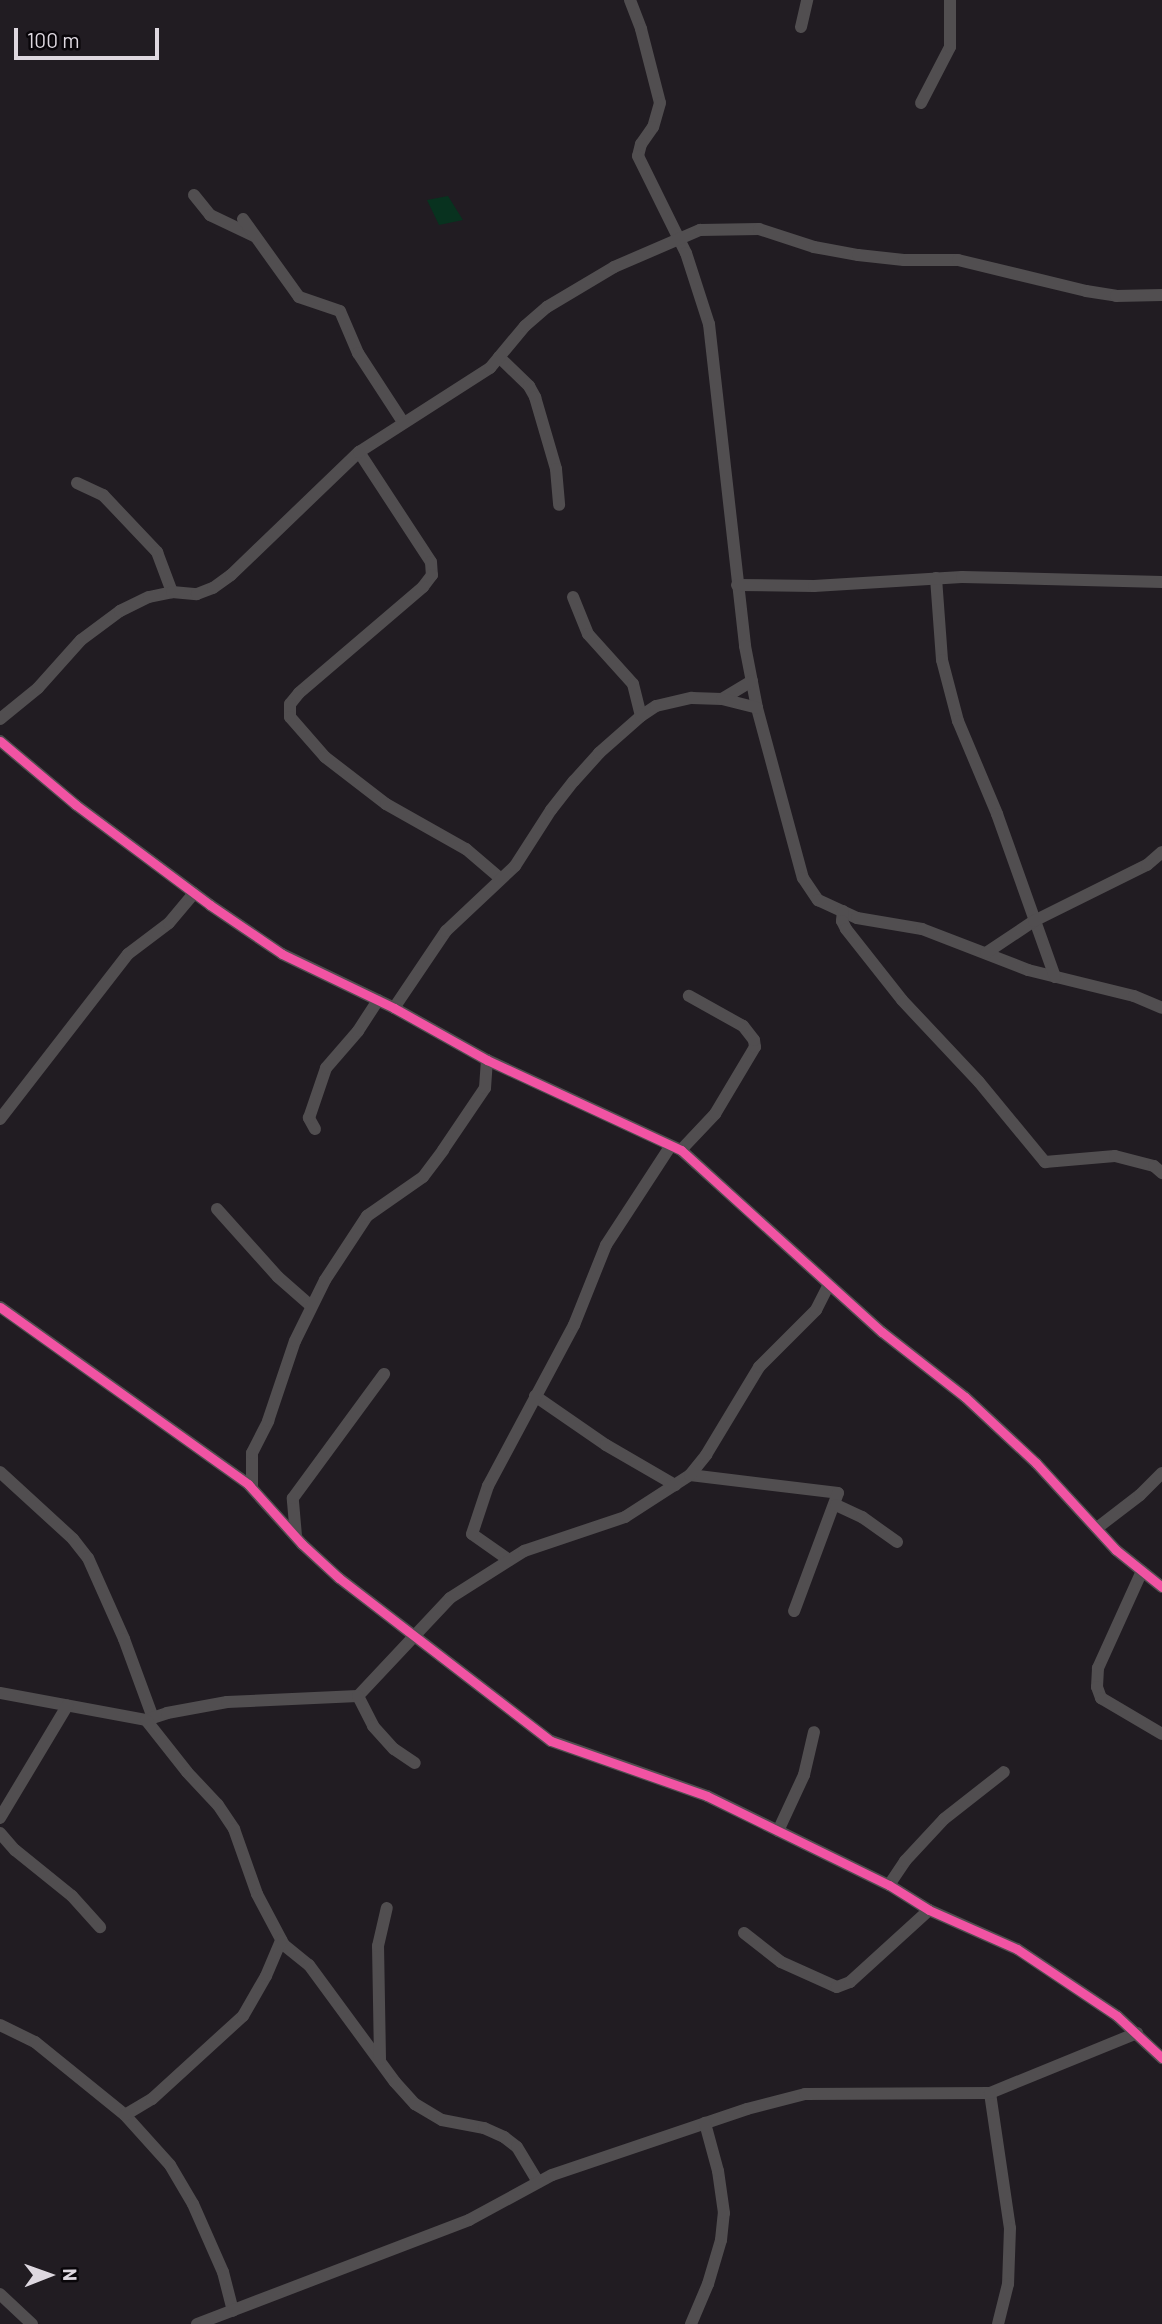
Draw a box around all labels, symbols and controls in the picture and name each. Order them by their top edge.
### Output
scale bar [18,14,163,58]
text: 100 m [27,27,80,52]
north arrow [14,2240,84,2310]
text: N [59,2268,82,2281]

